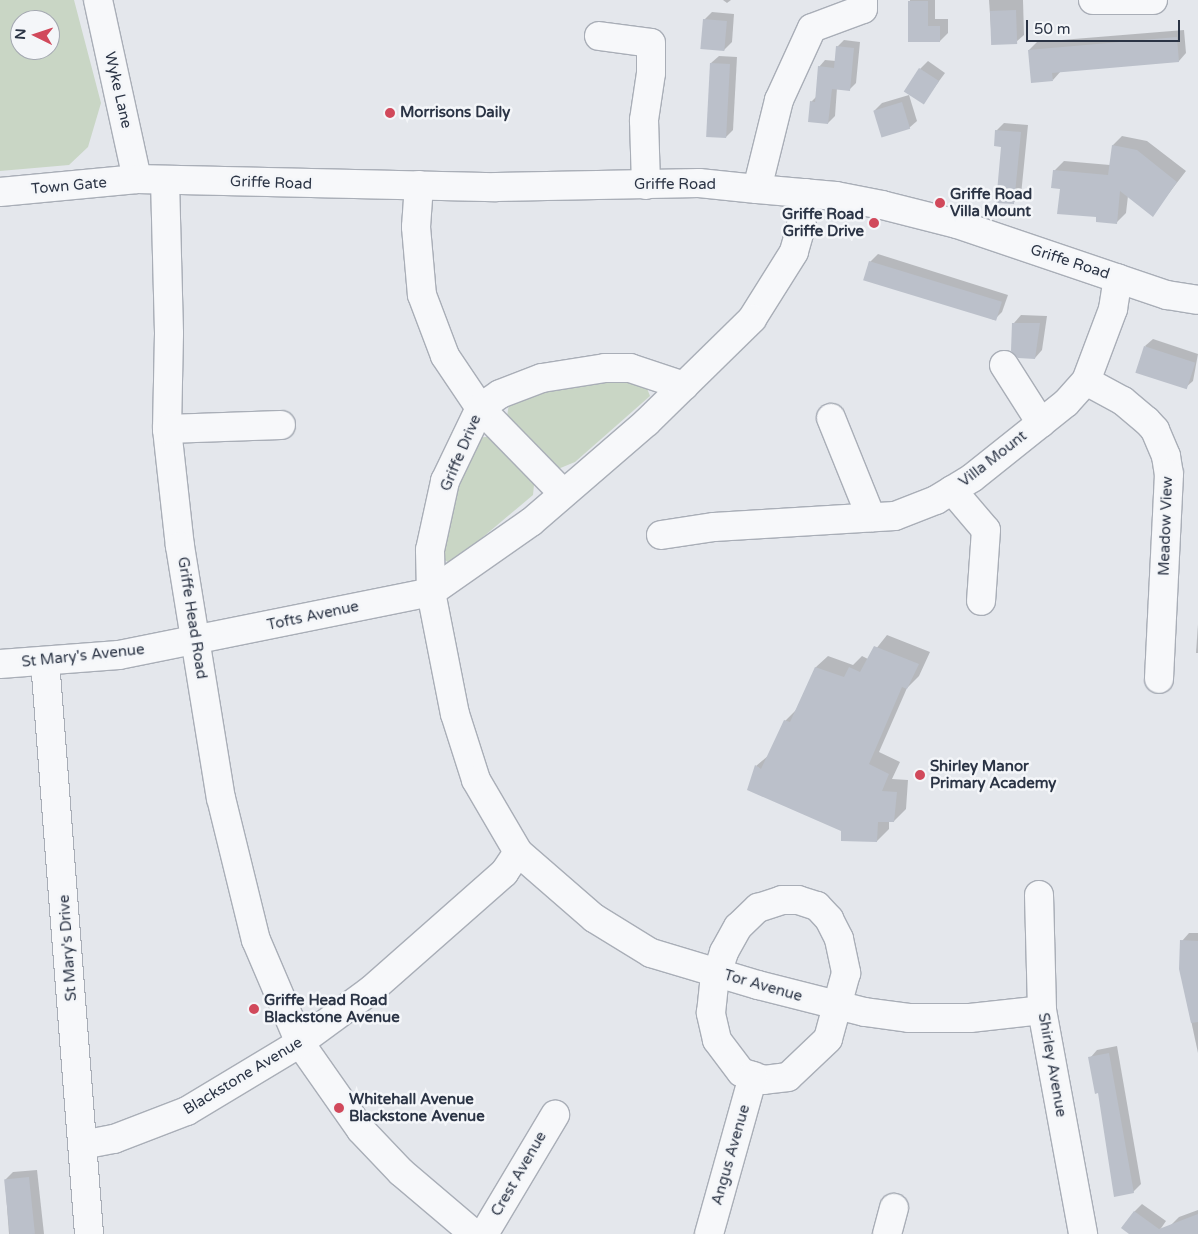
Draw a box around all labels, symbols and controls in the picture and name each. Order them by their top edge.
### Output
north arrow [10,10,60,60]
scale bar [1028,10,1182,42]
text: 50 m [1034,20,1071,38]
text: N [12,28,29,40]
street label: Wyke Lane [100,50,136,130]
place label: Morrisons Daily [400,104,510,122]
marker: Morrisons Daily [384,107,396,119]
street label: Griffe Road [230,173,312,193]
street label: Town Gate [30,174,108,198]
street label: Griffe Road [634,176,716,194]
place label: Griffe Road Villa Mount [950,185,1032,220]
marker: Griffe Road Villa Mount [934,197,946,209]
place label: Griffe Road Griffe Drive [782,205,864,240]
marker: Griffe Road Griffe Drive [868,217,880,229]
street label: Griffe Road [1028,241,1112,283]
street label: Griffe Drive [437,412,485,494]
street label: Villa Mount [956,427,1030,491]
street label: Meadow View [1155,476,1177,576]
street label: Griffe Head Road [173,556,211,680]
street label: Tofts Avenue [265,597,361,635]
street label: St Mary's Avenue [21,641,145,671]
place label: Shirley Manor Primary Academy [930,757,1056,792]
marker: Shirley Manor Primary Academy [914,769,926,781]
street label: St Mary's Drive [55,894,81,1002]
street label: Tor Avenue [722,966,804,1006]
place label: Griffe Head Road Blackstone Avenue [264,991,400,1026]
marker: Griffe Head Road Blackstone Avenue [248,1003,260,1015]
street label: Shirley Avenue [1034,1011,1070,1119]
street label: Blackstone Avenue [180,1033,306,1119]
place label: Whitehall Avenue Blackstone Avenue [349,1090,485,1125]
marker: Whitehall Avenue Blackstone Avenue [333,1102,345,1114]
street label: Angus Avenue [708,1103,754,1207]
street label: Crest Avenue [488,1128,550,1220]

